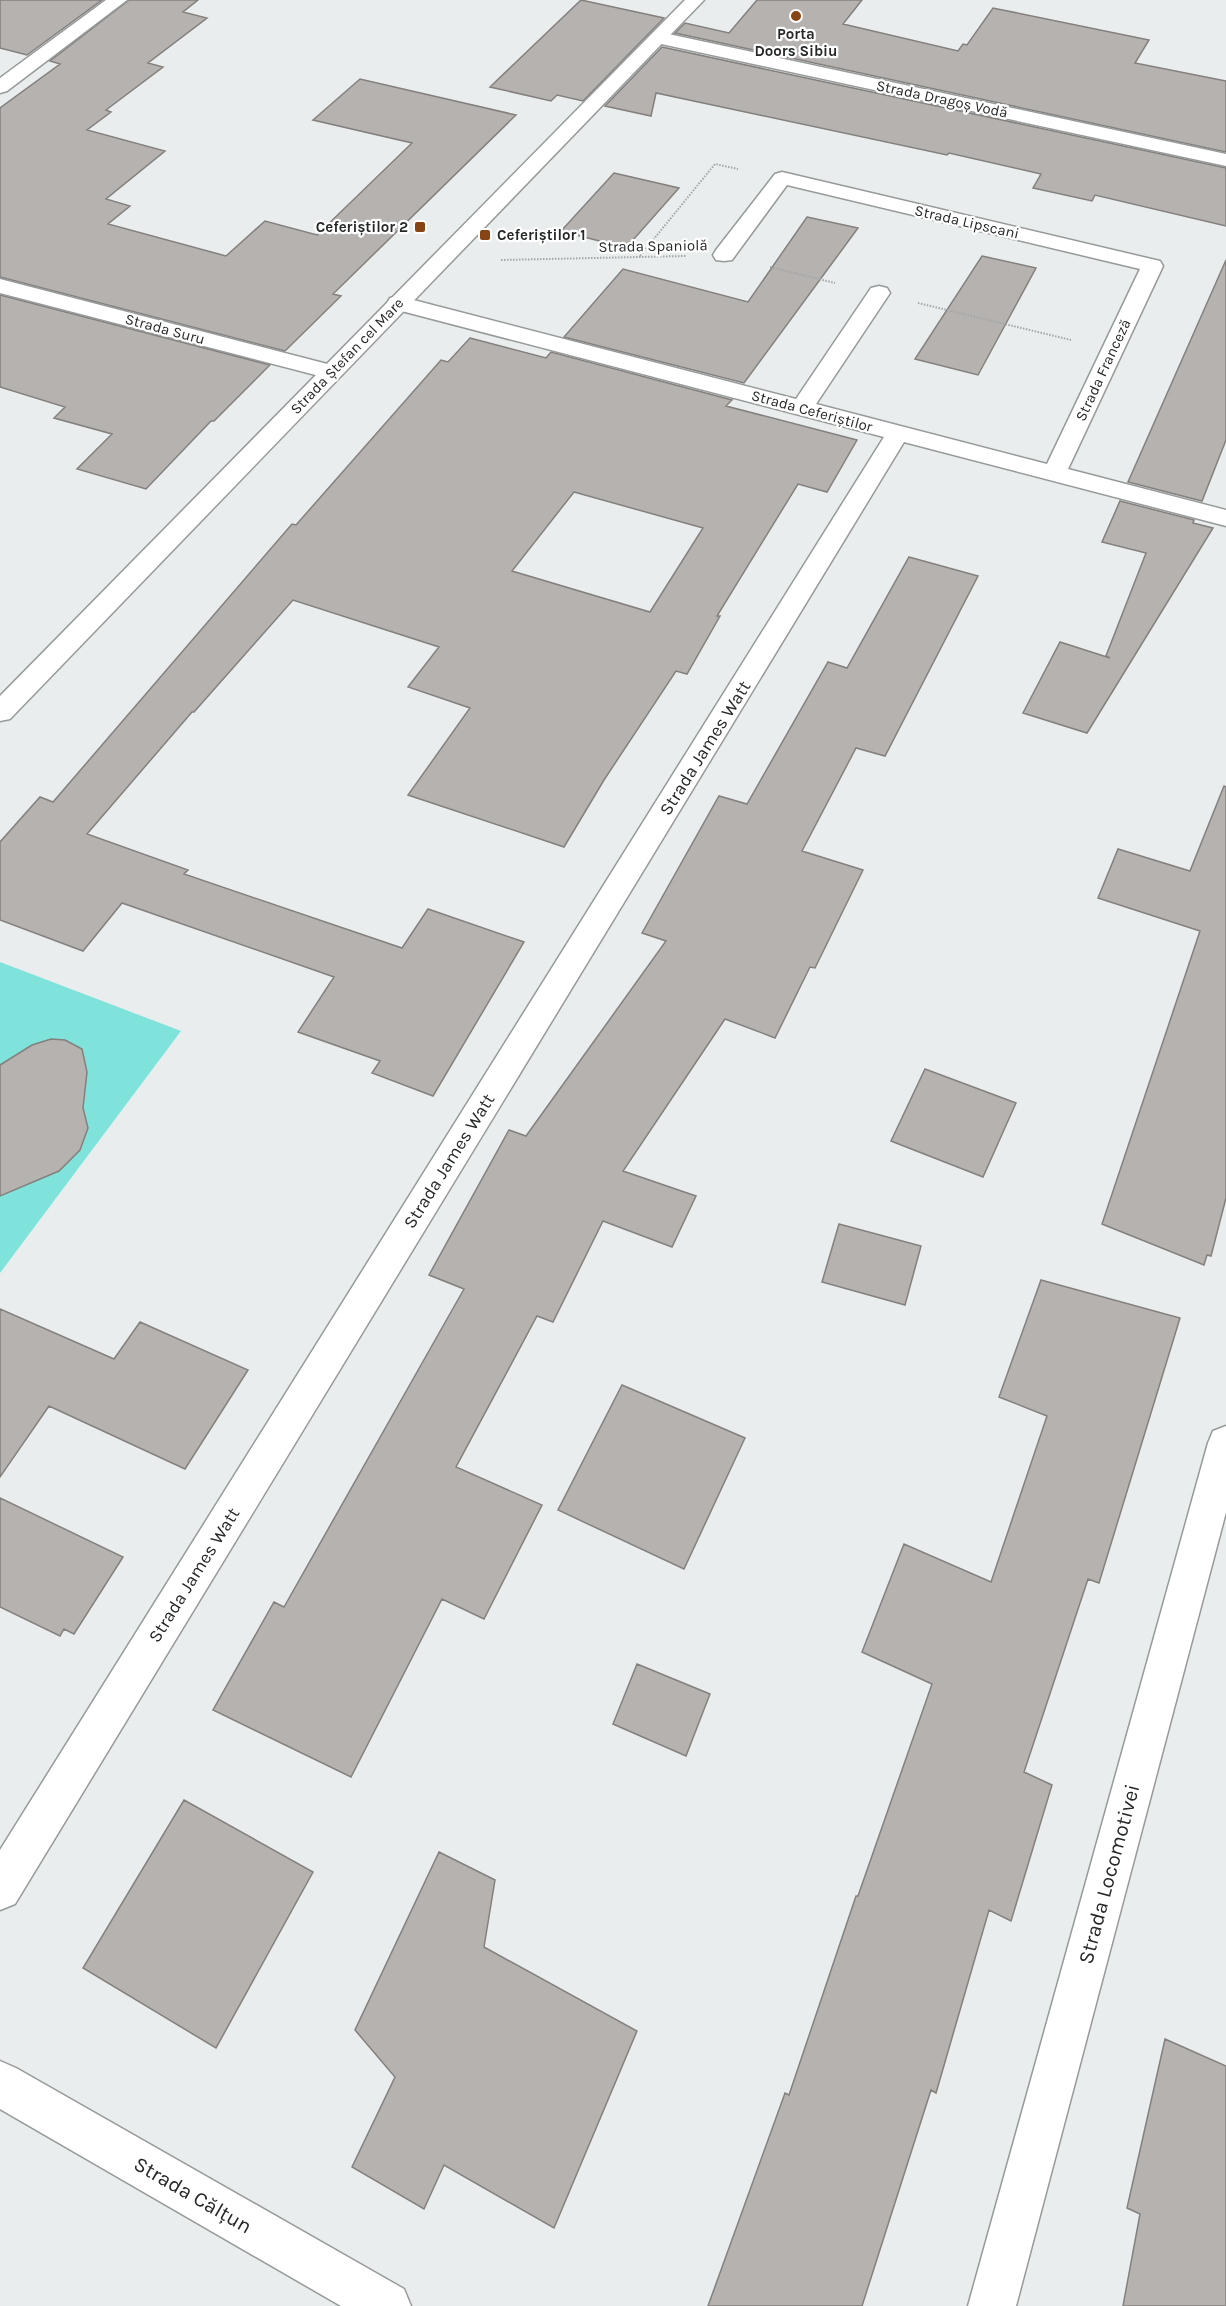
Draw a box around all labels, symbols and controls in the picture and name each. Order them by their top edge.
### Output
marker: Porta Doors Sibiu [789,9,803,23]
place label: Porta Doors Sibiu [755,25,837,60]
street label: Strada Dragoș Vodă [875,76,1009,122]
street label: Strada Lipscani [913,201,1021,243]
place label: Ceferiștilor 2 [316,218,408,236]
marker: Ceferiștilor 2 [413,220,427,234]
place label: Ceferiștilor 1 [497,226,586,244]
marker: Ceferiștilor 1 [478,228,492,242]
street label: Strada Spaniolă [598,236,708,256]
street label: Strada Ștefan cel Mare [287,294,407,418]
street label: Strada Suru [123,310,207,348]
street label: Strada Franceză [1071,316,1135,424]
street label: Strada Ceferiștilor [750,386,875,436]
street label: Strada James Watt [655,676,755,819]
street label: Strada James Watt [399,1089,499,1232]
street label: Strada James Watt [144,1503,244,1646]
street label: Strada Locomotivei [1073,1781,1145,1967]
street label: Strada Călțun [130,2152,256,2238]

